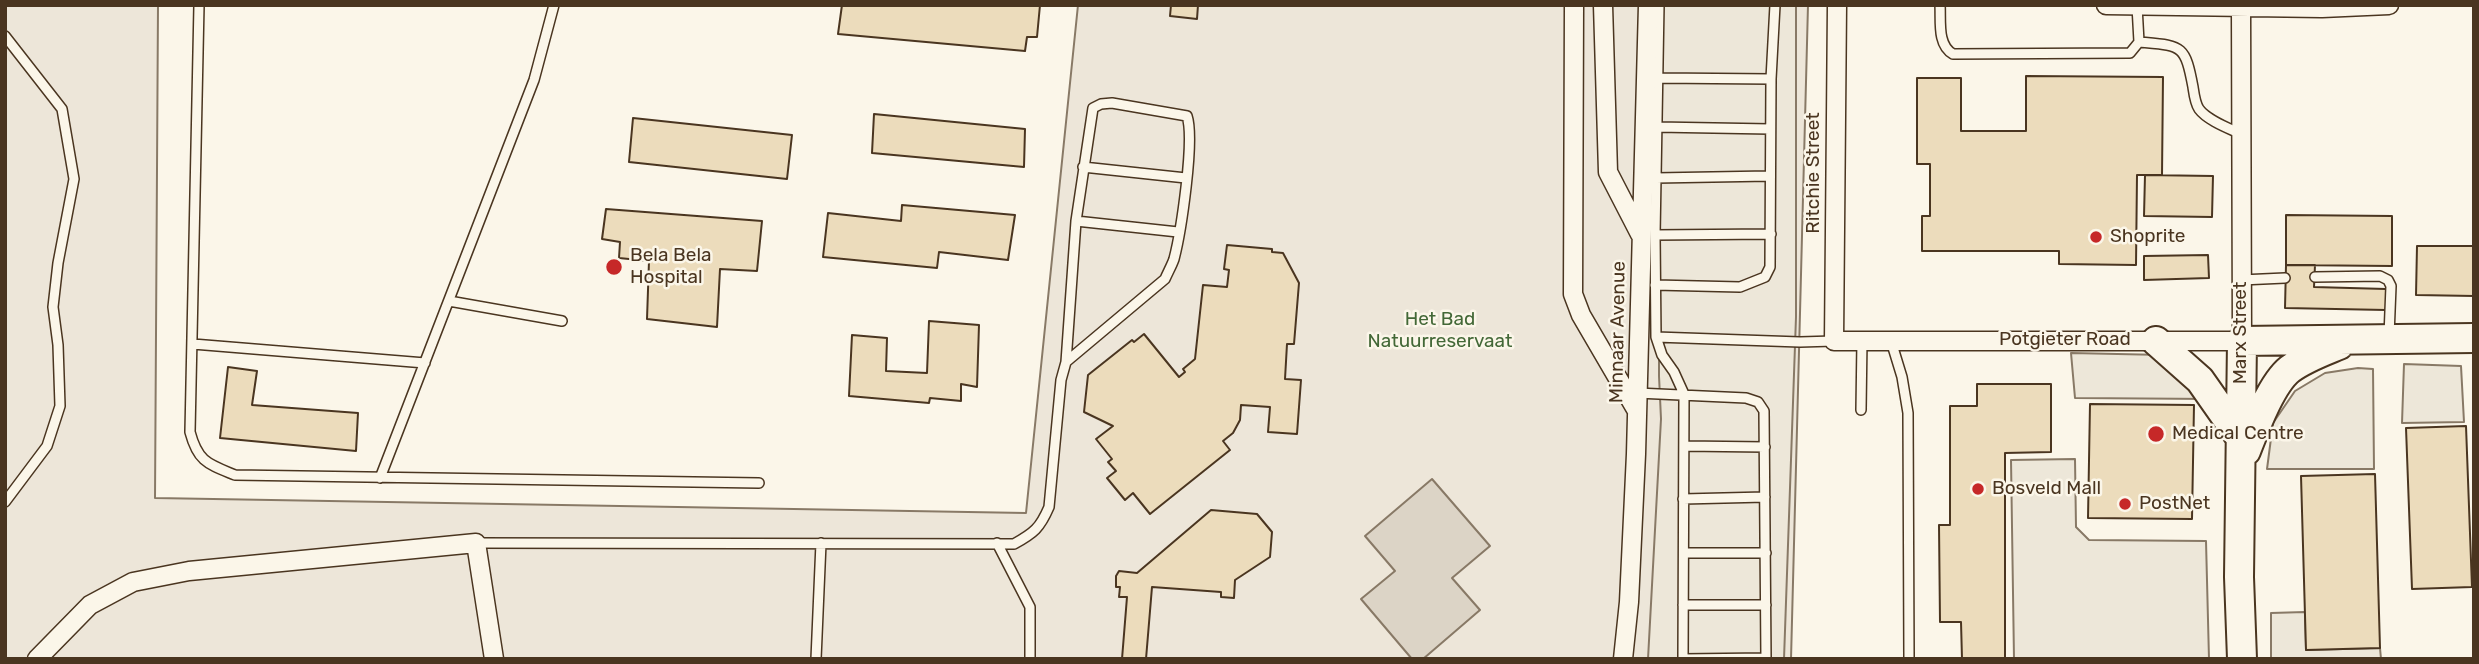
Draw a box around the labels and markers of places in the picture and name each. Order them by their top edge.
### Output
place label: Shoprite [2110,226,2186,248]
marker: Shoprite [2088,229,2104,245]
place label: Bela Bela Hospital [630,245,712,289]
marker: Bela Bela Hospital [604,257,624,277]
place label: Medical Centre [2172,423,2304,445]
marker: Medical Centre [2146,424,2166,444]
place label: Bosveld Mall [1992,478,2101,500]
marker: Bosveld Mall [1970,481,1986,497]
place label: PostNet [2139,493,2210,515]
marker: PostNet [2117,496,2133,512]

